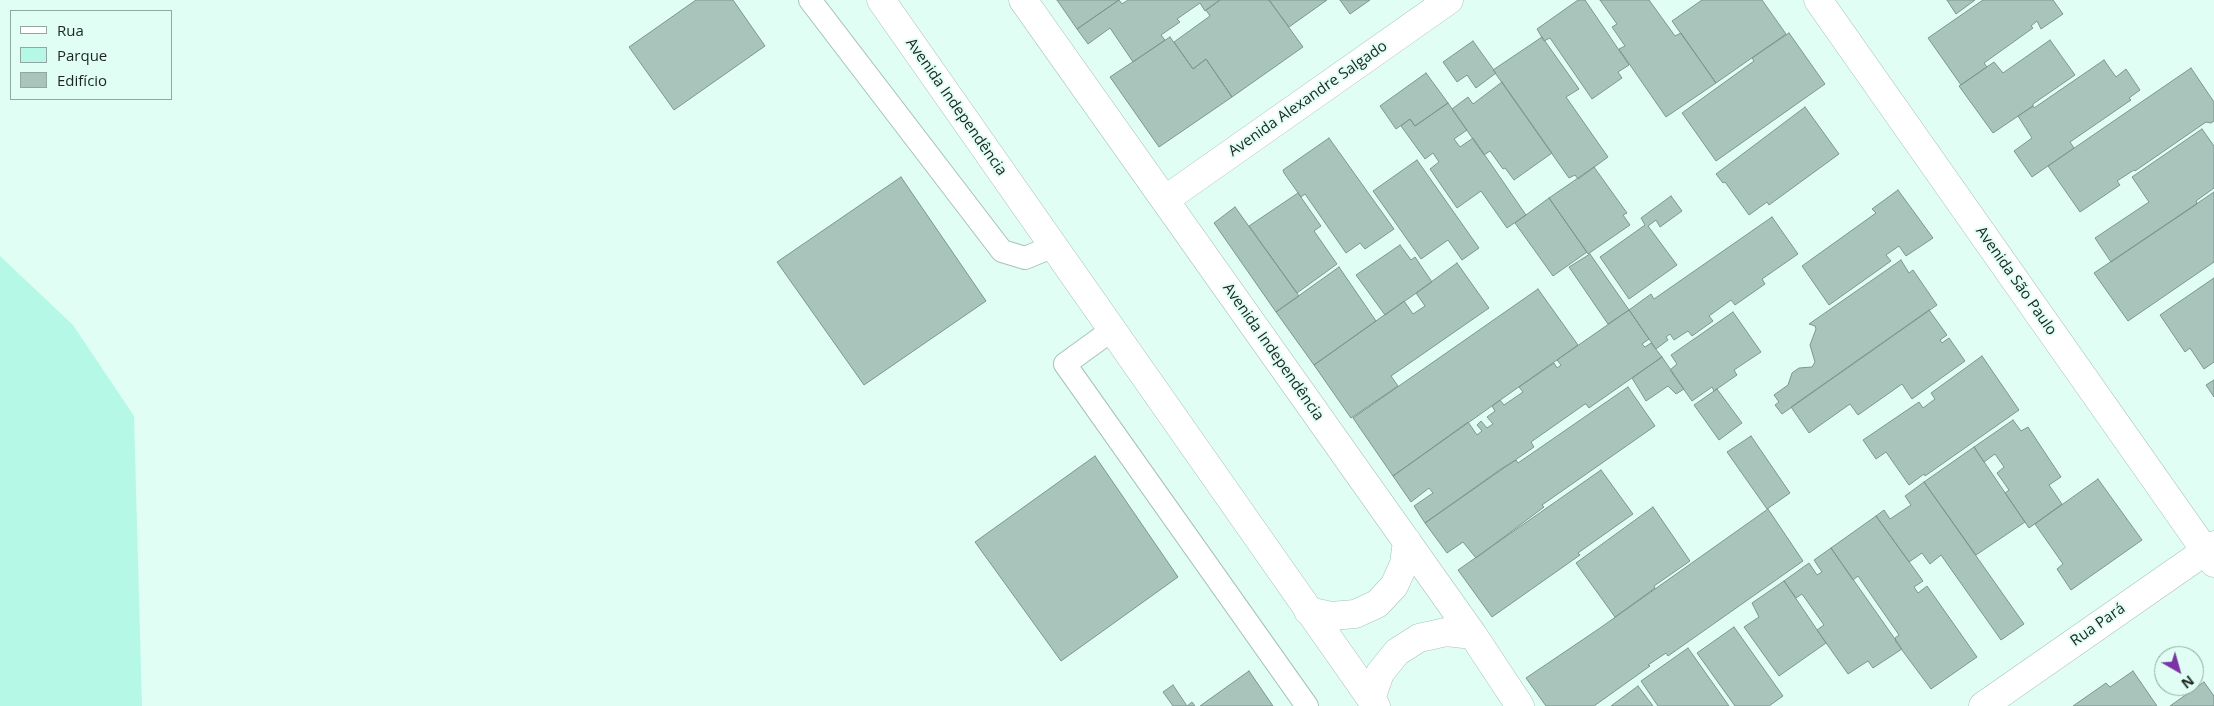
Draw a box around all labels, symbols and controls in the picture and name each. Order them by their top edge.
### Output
legend [10,10,172,100]
text: Rua [57,20,84,40]
street label: Avenida Independência [902,35,1010,179]
street label: Avenida Alexandre Salgado [1225,37,1391,161]
text: Parque [57,45,107,65]
text: Edifício [57,70,107,90]
street label: Avenida São Paulo [1972,223,2060,339]
street label: Avenida Independência [1219,280,1327,424]
street label: Rua Pará [2067,600,2129,650]
north arrow [2154,646,2204,696]
text: N [2178,671,2198,693]

